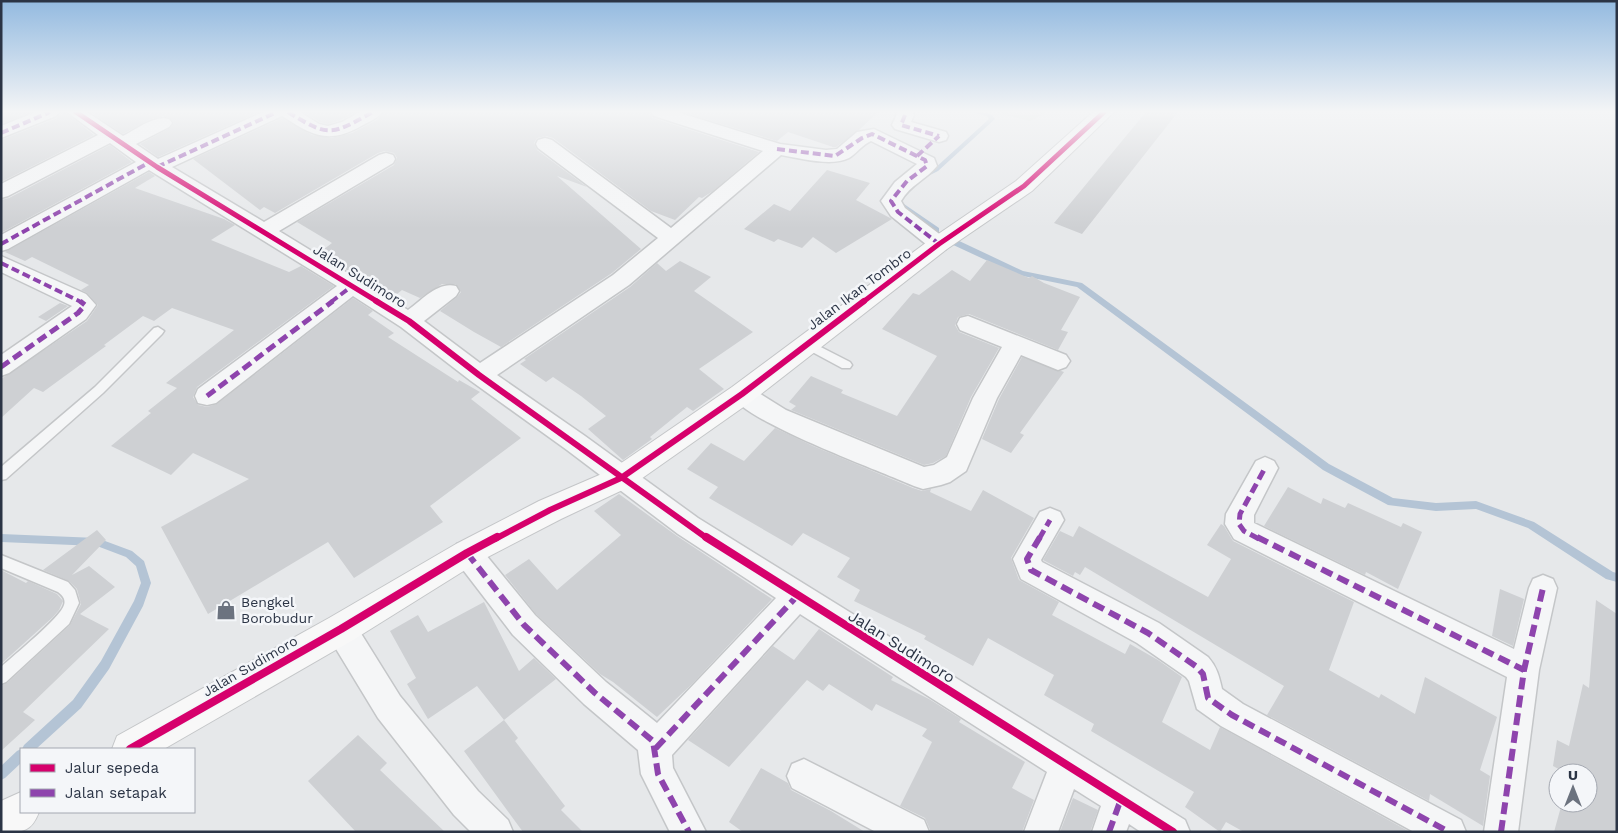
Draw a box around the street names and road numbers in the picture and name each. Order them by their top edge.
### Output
street label: Jalan Sudimoro [310,241,410,311]
street label: Jalan Ikan Tombro [804,245,914,333]
street label: Jalan Sudimoro [845,606,959,687]
street label: Jalan Sudimoro [200,632,300,700]

